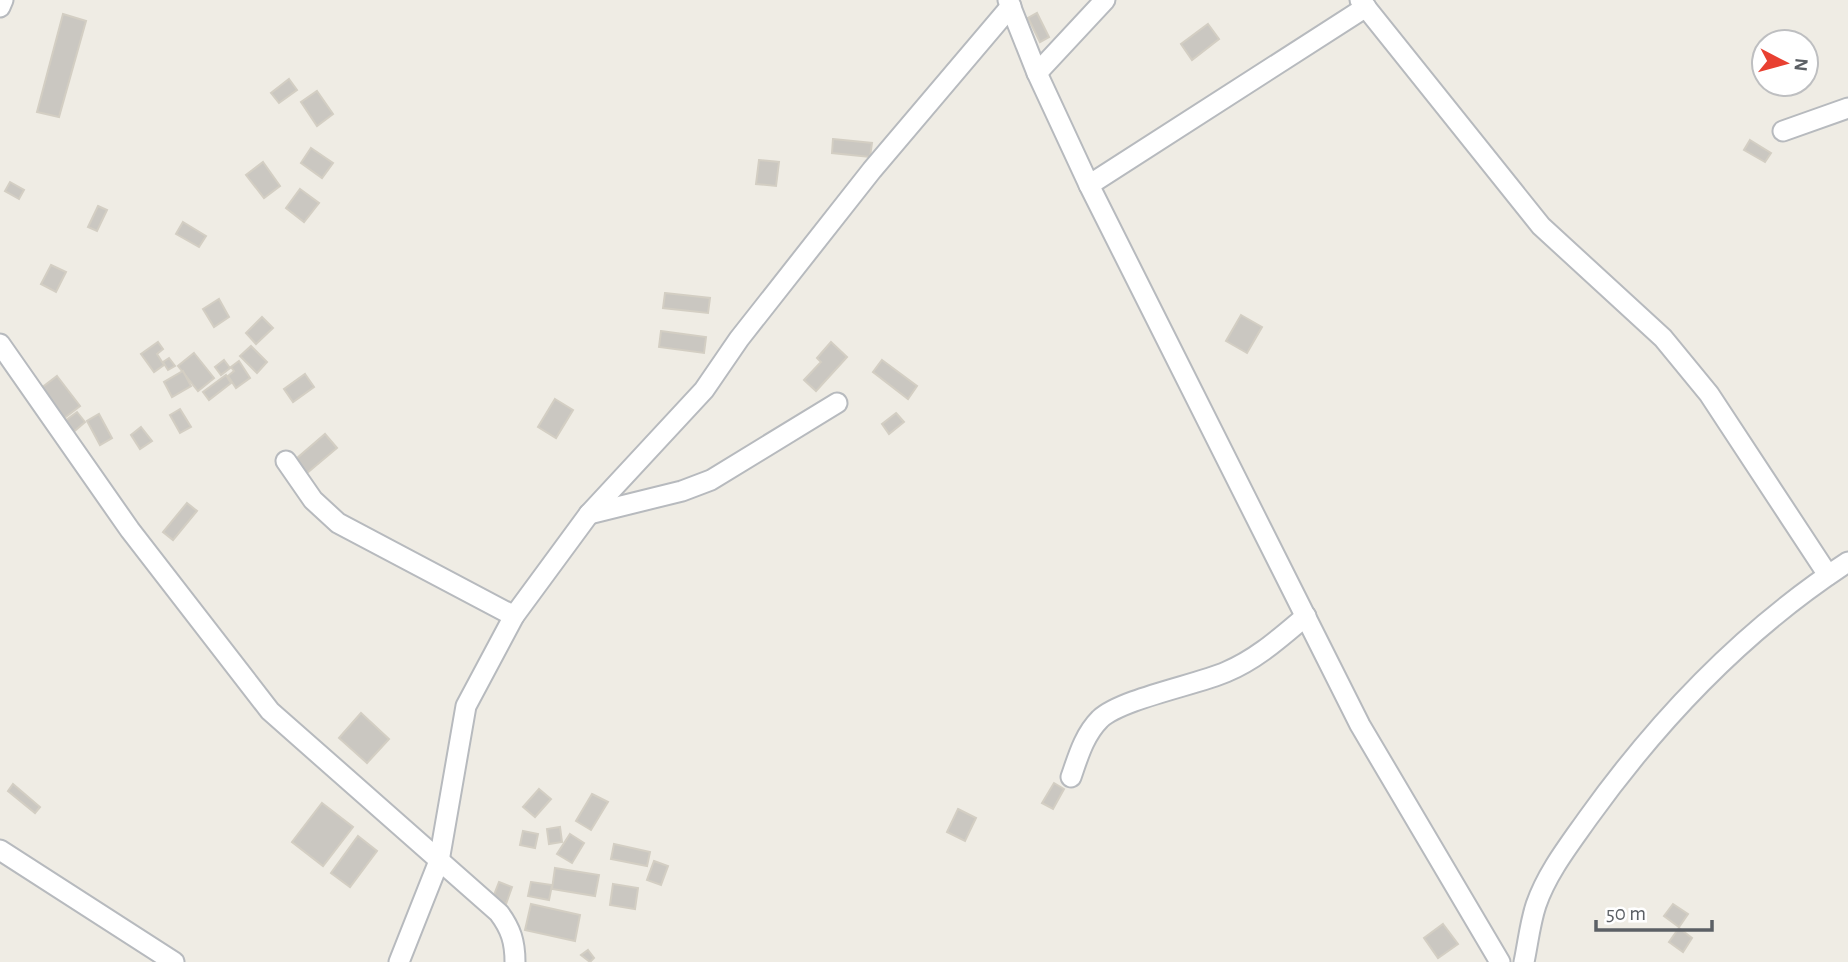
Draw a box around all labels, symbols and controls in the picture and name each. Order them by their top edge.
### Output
north arrow [1750,28,1820,98]
text: N [1790,57,1811,72]
scale bar [1596,888,1712,932]
text: 50 m [1606,903,1646,924]

